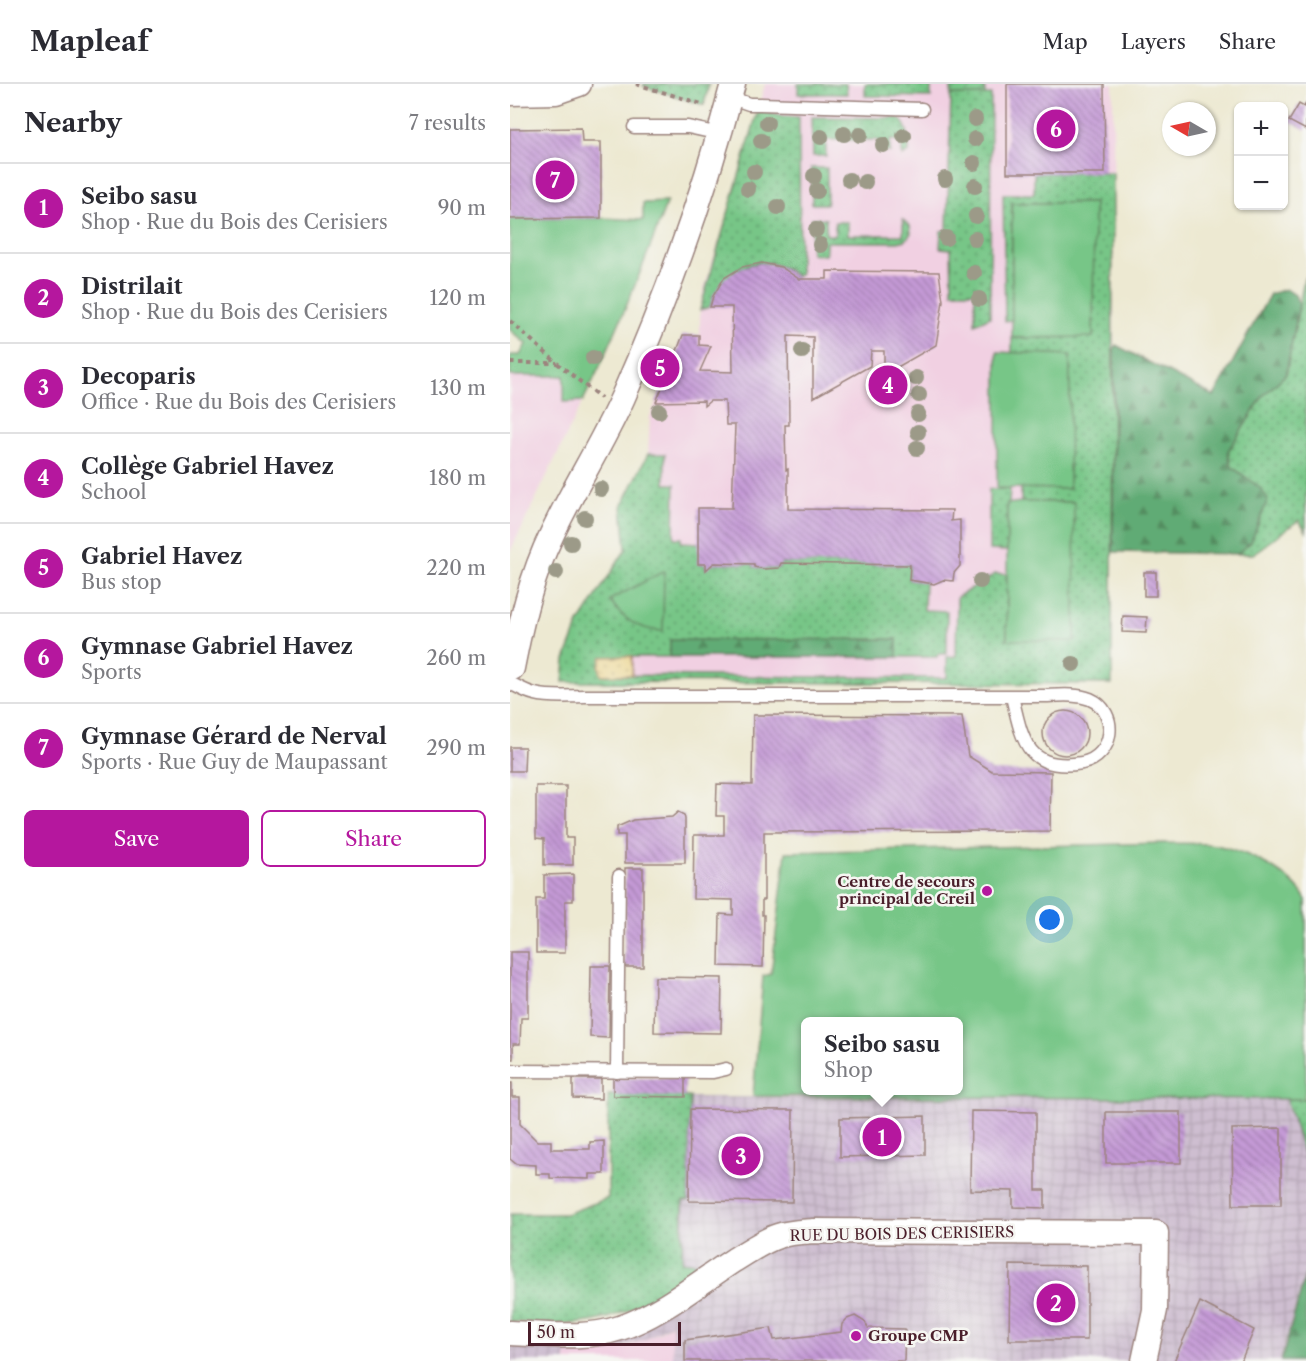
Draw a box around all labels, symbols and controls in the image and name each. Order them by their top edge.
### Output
text: Mapleaf [30,24,149,58]
text: Map [1043,29,1088,54]
text: Layers [1121,29,1186,54]
text: Share [1219,29,1276,54]
north arrow [1162,102,1216,156]
map controls [1234,102,1288,210]
button: + [1234,102,1288,156]
pin: 6 [1036,106,1076,152]
text: Nearby [24,107,122,139]
text: 7 results [409,111,486,135]
button: − [1234,156,1288,210]
pin: 7 [536,158,574,202]
text: Seibo sasu [81,183,198,210]
text: 1 [39,196,48,220]
text: 90 m [438,196,486,220]
text: Shop · Rue du Bois des Cerisiers [81,210,388,234]
text: Distrilait [81,273,183,300]
text: 2 [38,286,49,310]
text: 120 m [429,286,486,310]
text: Shop · Rue du Bois des Cerisiers [81,300,388,324]
pin: 5 [640,346,680,390]
pin: 4 [868,362,908,408]
text: Decoparis [81,363,196,390]
text: 3 [38,376,49,400]
text: 130 m [430,376,486,400]
text: Office · Rue du Bois des Cerisiers [81,390,396,414]
text: Collège Gabriel Havez [81,453,334,480]
text: 4 [38,466,49,490]
text: 180 m [429,466,486,490]
text: School [81,480,146,504]
text: Gabriel Havez [81,543,242,570]
text: 5 [38,556,49,580]
text: 220 m [426,556,486,580]
text: Bus stop [81,570,162,594]
text: Gymnase Gabriel Havez [81,633,353,660]
text: 6 [38,646,49,670]
text: 260 m [426,646,486,670]
text: Sports [81,660,142,684]
text: Gymnase Gérard de Nerval [81,723,387,750]
text: 7 [38,736,49,760]
text: 290 m [426,736,486,760]
text: Sports · Rue Guy de Maupassant [81,750,388,774]
button: Save [24,810,249,867]
button: Share [261,810,486,867]
place label: Centre de secours principal de Creil [837,872,975,908]
marker: Centre de secours principal de Creil [980,884,994,898]
your location [1035,905,1064,934]
popup [801,1017,963,1095]
text: Seibo sasu [824,1031,940,1058]
text: Shop [824,1058,873,1082]
pin: 1 [862,1114,902,1160]
pin: 3 [722,1134,760,1178]
street label: RUE DU BOIS DES CERISIERS [790,1222,1014,1245]
pin: 2 [1036,1280,1076,1326]
scale bar [528,1319,681,1346]
text: 50 m [537,1322,575,1342]
place label: Groupe CMP [868,1326,968,1345]
marker: Groupe CMP [849,1329,863,1343]

